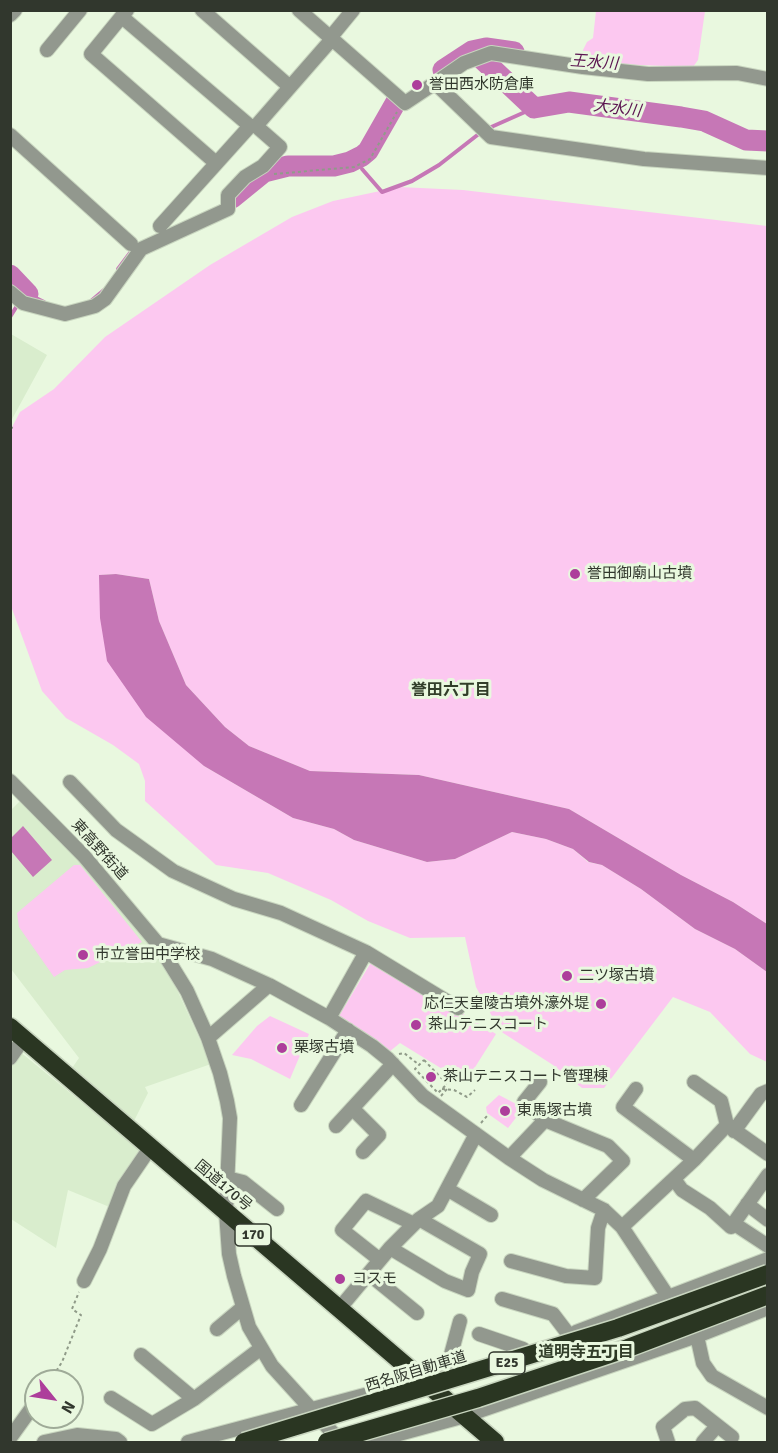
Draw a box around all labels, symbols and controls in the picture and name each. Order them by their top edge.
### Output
water label: 王水川 [569,52,619,74]
place label: 誉田西水防倉庫 [429,76,534,94]
marker: 誉田西水防倉庫 [410,78,424,92]
water label: 大水川 [592,97,642,121]
place label: 誉田御廟山古墳 [587,565,692,583]
marker: 誉田御廟山古墳 [568,567,582,581]
district label: 誉田六丁目 [411,681,491,701]
street label: 東高野街道 [67,816,131,884]
place label: 市立誉田中学校 [95,946,200,964]
marker: 市立誉田中学校 [76,948,90,962]
place label: 二ツ塚古墳 [579,967,654,985]
marker: 二ツ塚古墳 [560,969,574,983]
place label: 応仁天皇陵古墳外濠外堤 [424,995,589,1013]
marker: 応仁天皇陵古墳外濠外堤 [594,997,608,1011]
place label: 茶山テニスコート [428,1016,548,1034]
marker: 茶山テニスコート [409,1018,423,1032]
place label: 栗塚古墳 [294,1039,354,1057]
marker: 栗塚古墳 [275,1041,289,1055]
place label: 茶山テニスコート管理棟 [443,1068,608,1086]
marker: 茶山テニスコート管理棟 [424,1070,438,1084]
place label: 東馬塚古墳 [517,1102,592,1120]
marker: 東馬塚古墳 [498,1104,512,1118]
street label: 国道170号 [191,1157,255,1215]
road number: 170 [235,1224,271,1246]
place label: コスモ [352,1270,397,1288]
marker: コスモ [333,1272,347,1286]
district label: 道明寺五丁目 [538,1343,634,1363]
street label: 西名阪自動車道 [363,1348,469,1396]
road number: E25 [489,1352,525,1374]
north arrow [24,1369,84,1429]
text: N [56,1397,79,1417]

